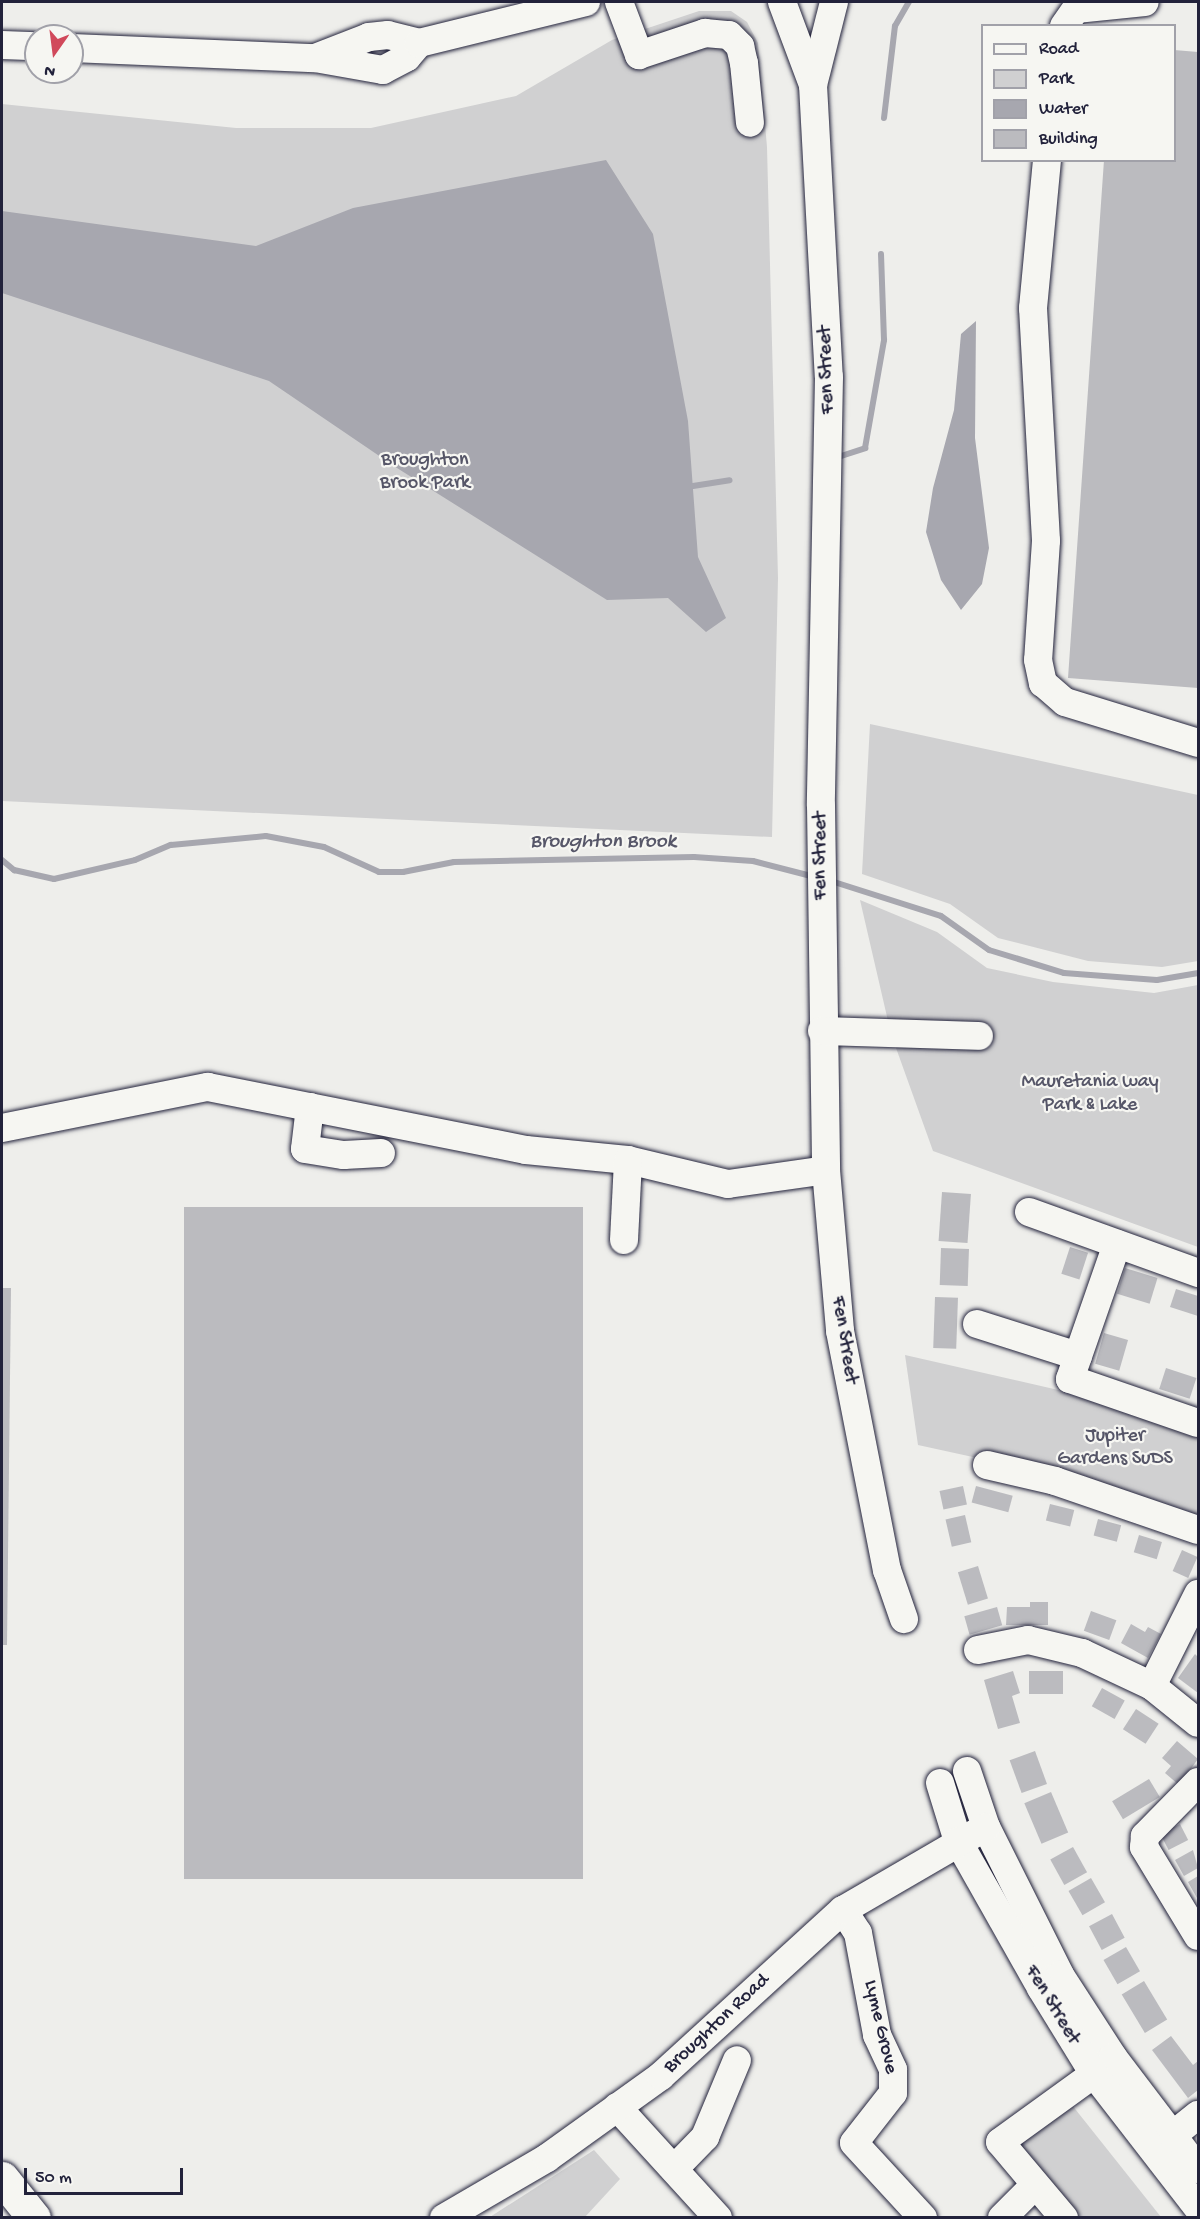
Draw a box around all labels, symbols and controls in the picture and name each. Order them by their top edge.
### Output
north arrow [24,24,84,84]
legend [981,24,1176,162]
text: Road [1039,39,1078,60]
text: N [43,60,57,80]
text: Park [1039,69,1073,90]
text: Water [1039,99,1087,120]
text: Building [1039,129,1098,150]
street label: Fen Street [813,326,841,414]
park label: Broughton Brook Park [380,449,470,496]
street label: Fen Street [809,812,833,900]
water label: Broughton Brook [530,830,676,856]
park label: Mauretania way Park & Lake [1021,1070,1159,1117]
street label: Fen Street [825,1295,863,1385]
park label: Jupiter Gardens SuDS [1057,1424,1173,1471]
street label: Fen Street [1019,1961,1085,2049]
street label: Broughton Road [659,1969,775,2079]
street label: Lyme Grove [858,1978,902,2076]
scale bar [27,2156,186,2194]
text: 50 m [35,2168,72,2189]

